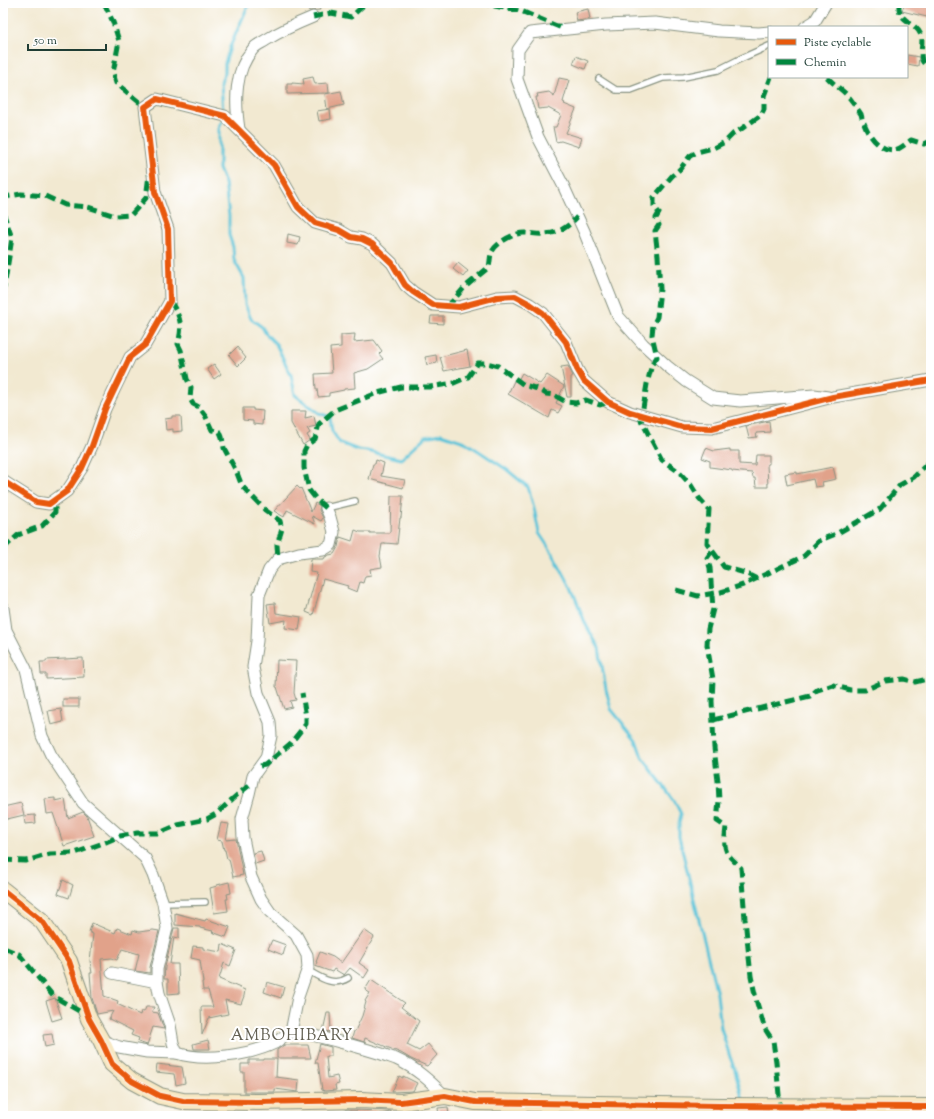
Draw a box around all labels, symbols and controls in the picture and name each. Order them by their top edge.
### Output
scale bar [28,26,106,52]
legend [768,26,908,78]
text: 50 m [33,32,57,50]
text: Piste cyclable [804,34,872,52]
text: Chemin [804,54,847,72]
district label: AMBOHIBARY [231,1025,353,1048]

